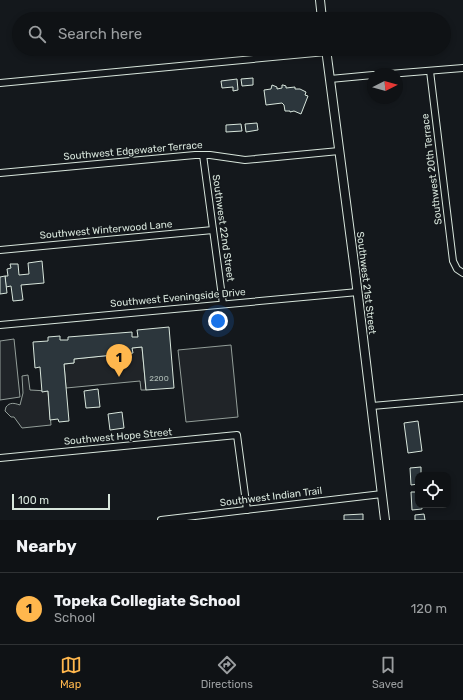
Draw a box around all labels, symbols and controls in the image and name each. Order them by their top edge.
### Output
search box [12,12,451,56]
icon: search [26,23,48,45]
text: Search here [58,25,142,43]
north arrow [367,68,403,104]
street label: Southwest 20th Terrace [419,112,445,225]
street label: Southwest Edgewater Terrace [63,139,203,163]
street label: Southwest 22nd Street [210,174,236,282]
street label: Southwest Winterwood Lane [39,218,173,242]
street label: Southwest 21st Street [354,231,378,335]
street label: Southwest Eveningside Drive [110,286,247,310]
your location [208,311,228,331]
pin: 1 [106,344,132,377]
house number: 2200 [149,374,169,383]
street label: Southwest Hope Street [63,426,173,448]
map controls [415,472,451,508]
button: locate [415,472,451,508]
street label: Southwest Indian Trail [219,485,323,509]
scale bar [12,492,110,511]
text: 100 m [18,494,49,507]
text: Nearby [16,536,77,556]
text: Topeka Collegiate School [54,592,240,610]
text: 1 [26,601,32,616]
text: 120 m [411,601,447,616]
text: School [54,610,95,625]
tab: Map [60,654,82,691]
tab: Directions [201,654,253,691]
tab: Saved [372,654,403,691]

